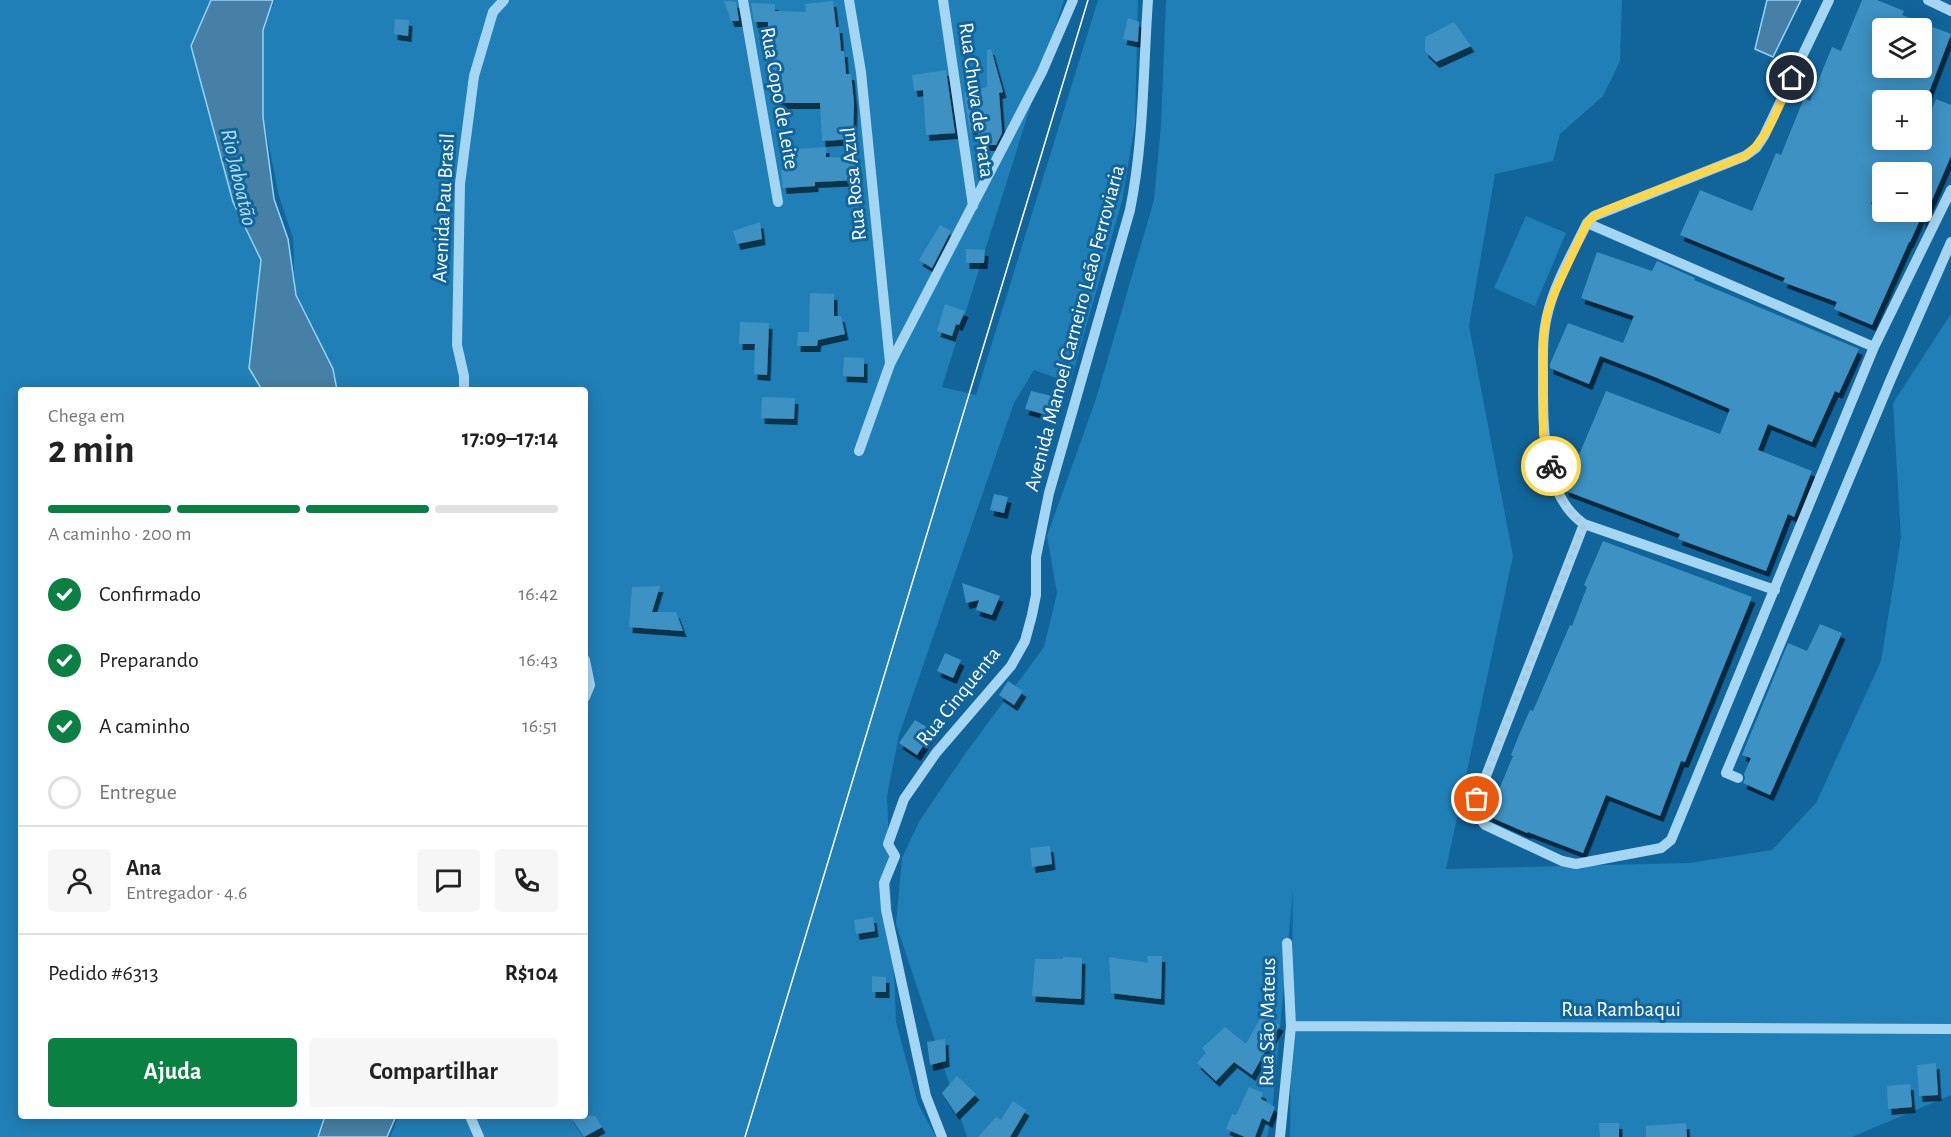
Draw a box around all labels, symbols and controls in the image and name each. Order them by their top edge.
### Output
map controls [1872,18,1932,222]
button: layers [1872,18,1932,78]
street label: Rua Chuva de Prata [955,21,998,179]
street label: Rua Copo de Leite [757,26,802,171]
pin [1766,52,1817,103]
icon: home [1775,61,1808,94]
button: + [1872,90,1932,150]
street label: Rua Rosa Azul [837,126,870,242]
water label: Rio Jaboatão [217,127,261,228]
street label: Avenida Pau Brasil [429,133,458,283]
street label: Avenida Manoel Carneiro Leão Ferroviaria [1021,162,1128,494]
button: − [1872,162,1932,222]
text: Chega em [48,406,125,426]
text: 17:09–17:14 [462,427,558,449]
text: 2 min [48,431,135,470]
courier [1521,436,1581,496]
icon: bike [1535,450,1568,483]
text: A caminho · 200 m [48,524,191,544]
icon: check [48,578,81,611]
text: Confirmado [99,583,201,605]
text: 16:42 [518,584,558,604]
street label: Rua Cinquenta [912,643,1005,750]
icon: check [48,644,81,677]
text: Preparando [99,649,199,671]
text: 16:43 [519,650,558,670]
icon: check [48,710,81,743]
text: A caminho [99,715,190,737]
text: 16:51 [522,716,558,736]
pin [1451,773,1502,824]
text: Entregue [99,781,177,803]
icon: bag [1460,782,1493,815]
button: person [48,849,111,912]
button: chat [417,849,480,912]
button: phone [495,849,558,912]
text: Ana [126,857,161,879]
text: Entregador · 4.6 [126,883,248,903]
street label: Rua São Mateus [1256,957,1279,1087]
text: Pedido #6313 [48,962,159,984]
text: R$104 [505,962,558,984]
street label: Rua Rambaqui [1561,999,1681,1020]
button: Ajuda [48,1038,297,1107]
button: Compartilhar [309,1038,558,1107]

